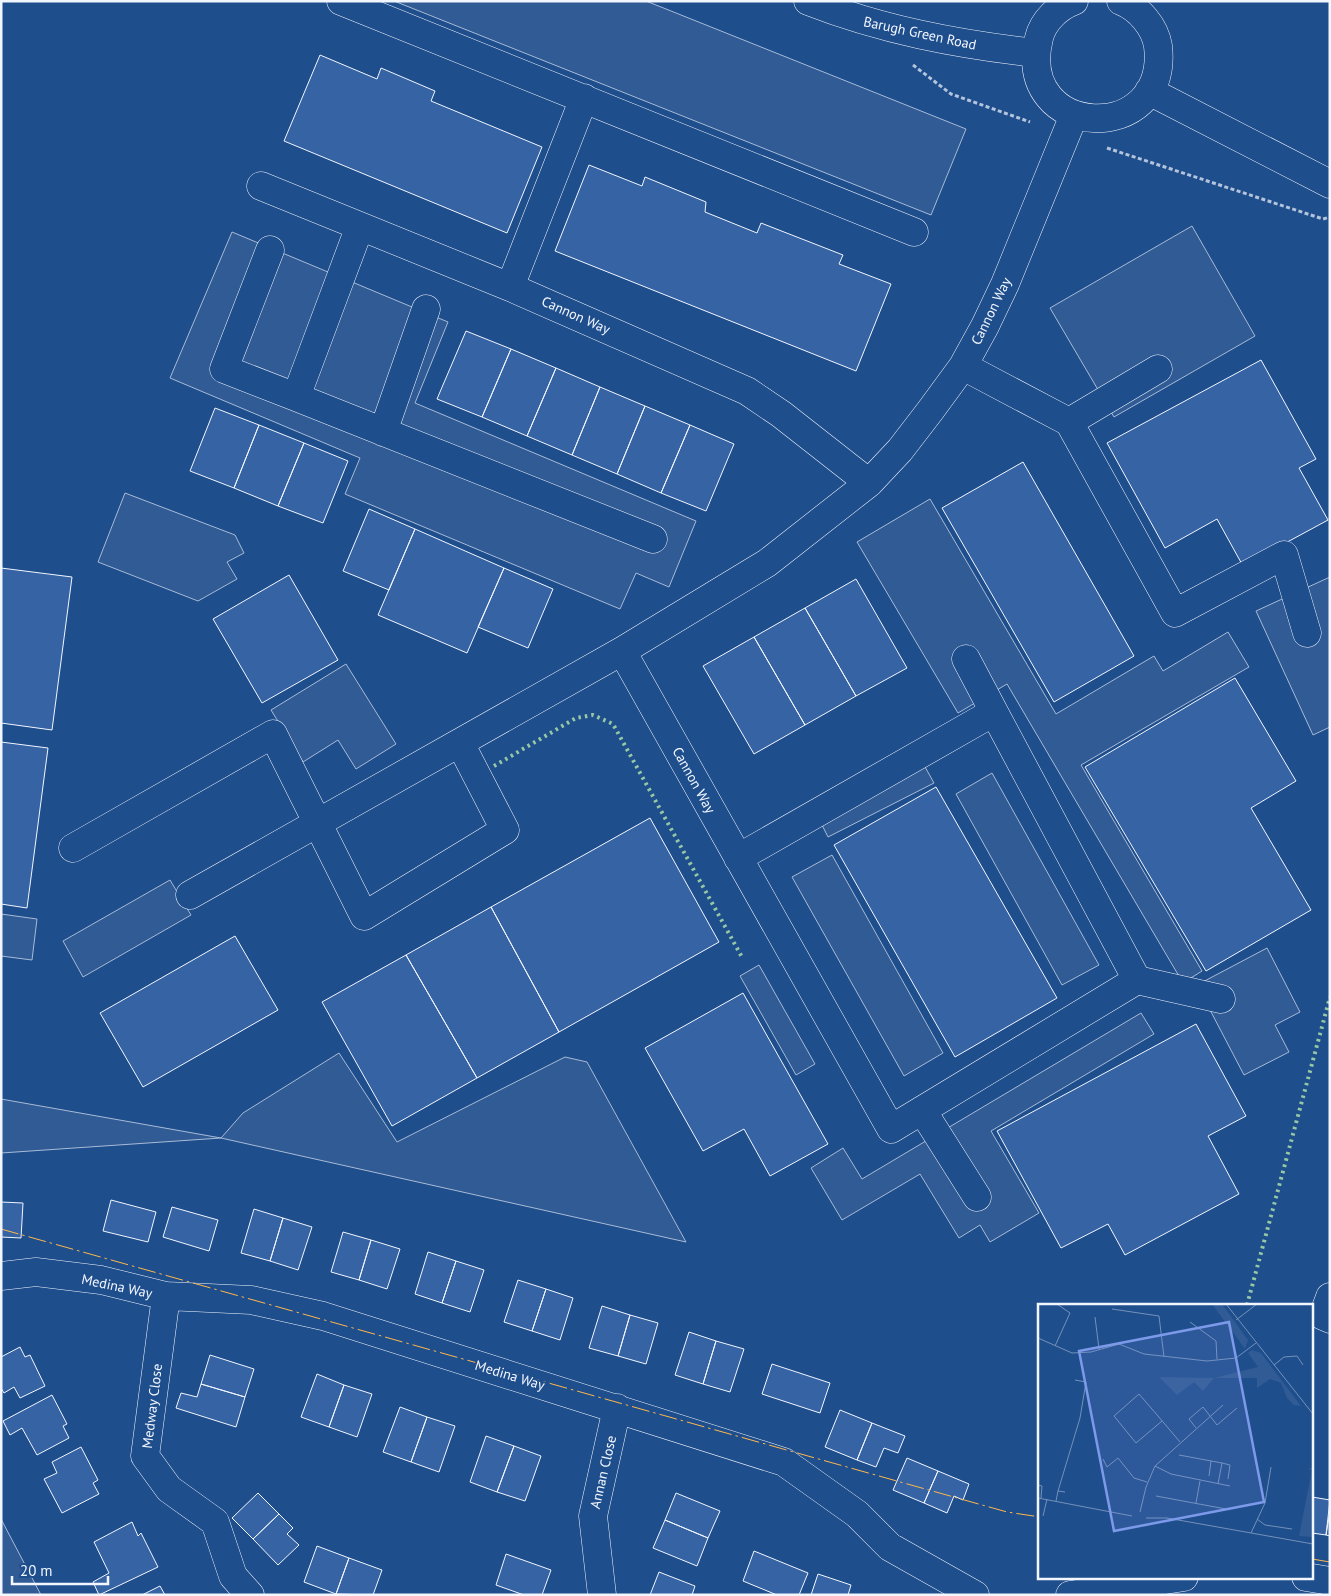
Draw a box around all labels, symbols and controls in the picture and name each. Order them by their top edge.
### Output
street label: Barugh Green Road [862,12,978,54]
street label: Cannon Way [967,274,1015,348]
street label: Cannon Way [539,292,613,338]
street label: Cannon Way [668,744,720,817]
street label: Medina Way [80,1270,155,1302]
inset map [1038,1304,1314,1578]
street label: Medina Way [473,1356,548,1394]
street label: Medway Close [138,1363,166,1449]
street label: Annan Close [586,1434,620,1510]
scale bar [12,1554,109,1586]
text: 20 m [20,1561,53,1580]

